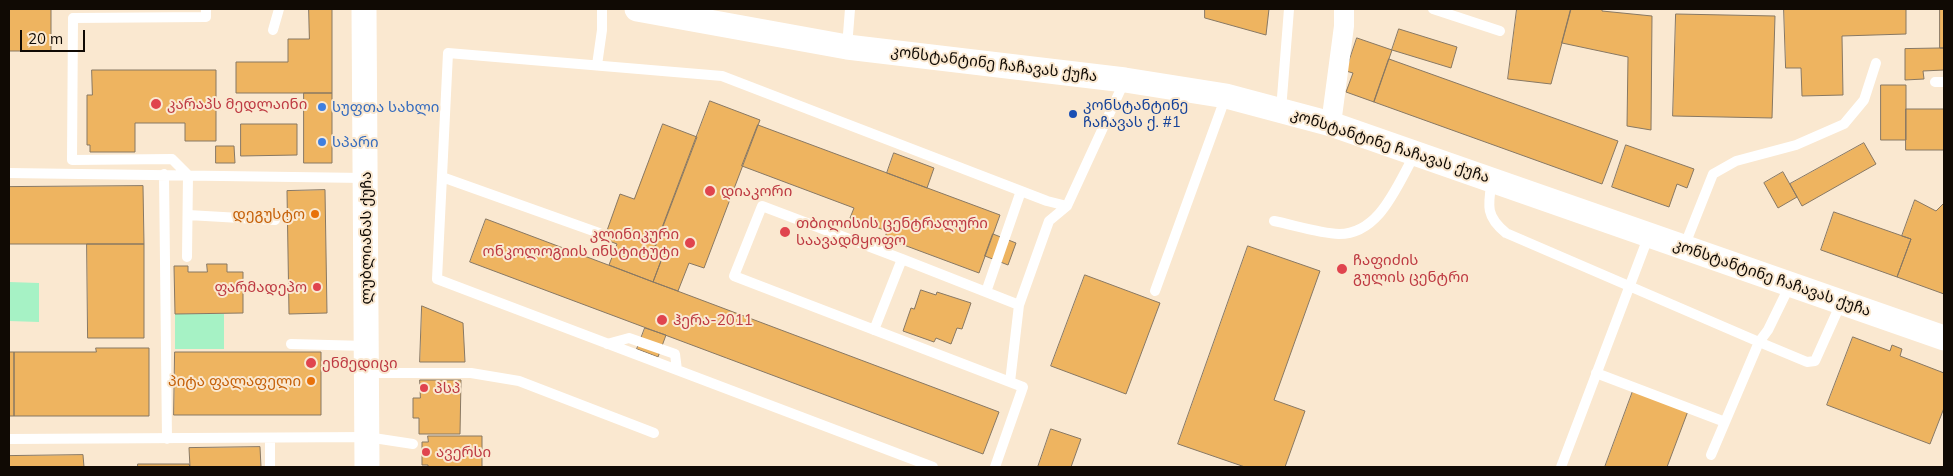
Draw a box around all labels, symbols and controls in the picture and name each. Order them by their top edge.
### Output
scale bar [22,20,88,52]
text: 20 m [28,29,63,48]
street label: კონსტანტინე ჩაჩავას ქუჩა [890,42,1098,86]
place label: კარაპს მედლაინი [167,95,307,113]
place label: კონსტანტინე ჩაჩავას ქ. #1 [1083,96,1188,131]
marker: კარაპს მედლაინი [149,97,163,111]
place label: სუფთა სახლი [332,98,439,116]
marker: სუფთა სახლი [316,101,328,113]
street label: კონსტანტინე ჩაჩავას ქუჩა [1288,105,1492,187]
marker: კონსტანტინე ჩაჩავას ქ. #1 [1067,108,1079,120]
place label: სპარი [332,133,379,151]
marker: სპარი [316,136,328,148]
street label: ლუბლიანას ქუჩა [357,172,375,304]
place label: დიაკორი [721,182,792,200]
marker: დიაკორი [703,184,717,198]
place label: დეგუსტო [233,205,305,223]
marker: დეგუსტო [309,208,321,220]
place label: თბილისის ცენტრალური საავადმყოფო [796,214,988,249]
place label: კლინიკური ონკოლოგიის ინსტიტუტი [483,225,679,260]
marker: თბილისის ცენტრალური საავადმყოფო [778,225,792,239]
marker: კლინიკური ონკოლოგიის ინსტიტუტი [683,236,697,250]
street label: კონსტანტინე ჩაჩავას ქუჩა [1671,236,1873,320]
place label: ჩაფიძის გულის ცენტრი [1353,251,1469,286]
marker: ჩაფიძის გულის ცენტრი [1335,262,1349,276]
place label: ფარმადეპო [214,278,307,296]
marker: ფარმადეპო [311,281,323,293]
place label: ჰერა-2011 [673,311,753,329]
marker: ჰერა-2011 [655,313,669,327]
place label: ენმედიცი [322,354,398,372]
marker: ენმედიცი [304,356,318,370]
place label: პიტა ფალაფელი [168,372,301,390]
marker: პიტა ფალაფელი [305,375,317,387]
place label: პსპ [434,379,460,397]
marker: პსპ [418,382,430,394]
place label: ავერსი [436,443,491,461]
marker: ავერსი [420,446,432,458]

